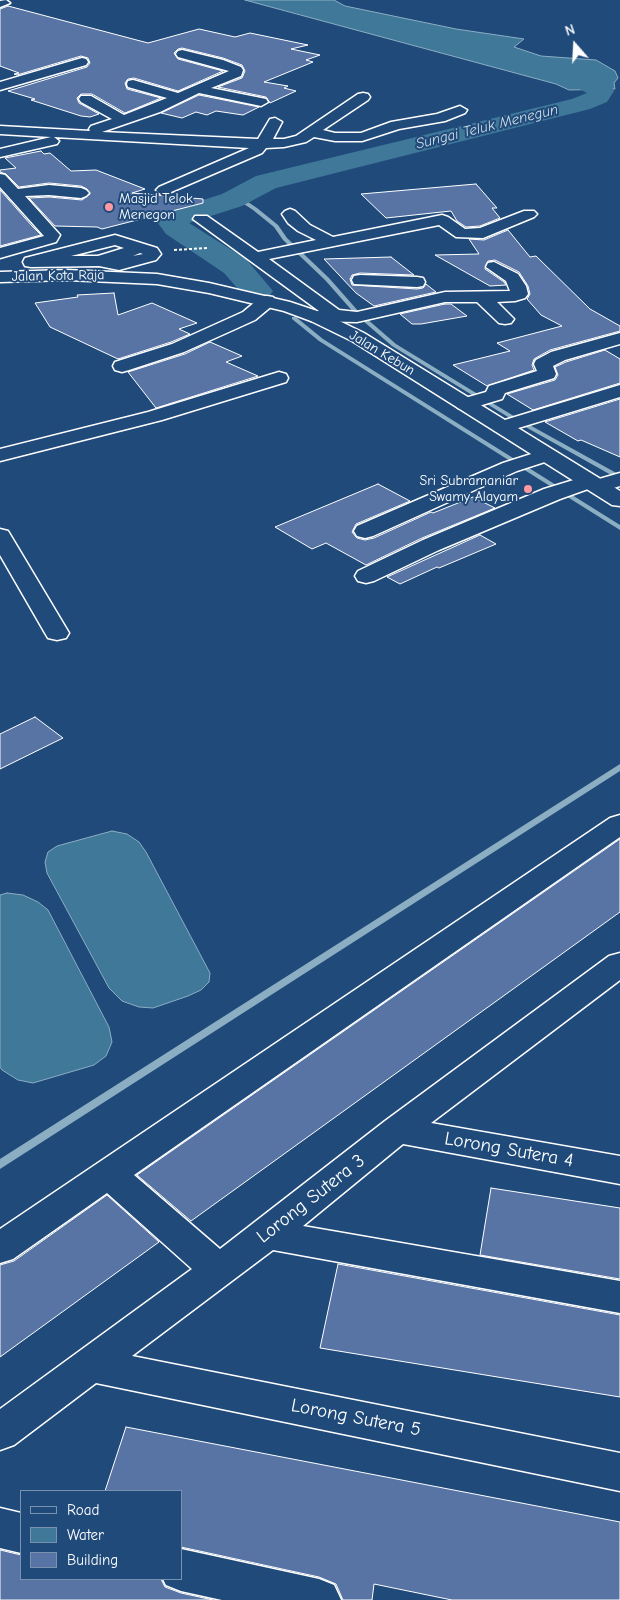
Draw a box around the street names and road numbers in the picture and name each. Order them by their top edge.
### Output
street label: Jalan Kota Raja [11,267,105,285]
street label: Jalan Kebun [346,327,418,379]
street label: Lorong Sutera 4 [443,1127,575,1173]
street label: Lorong Sutera 3 [252,1150,370,1248]
street label: Lorong Sutera 5 [289,1394,423,1442]

